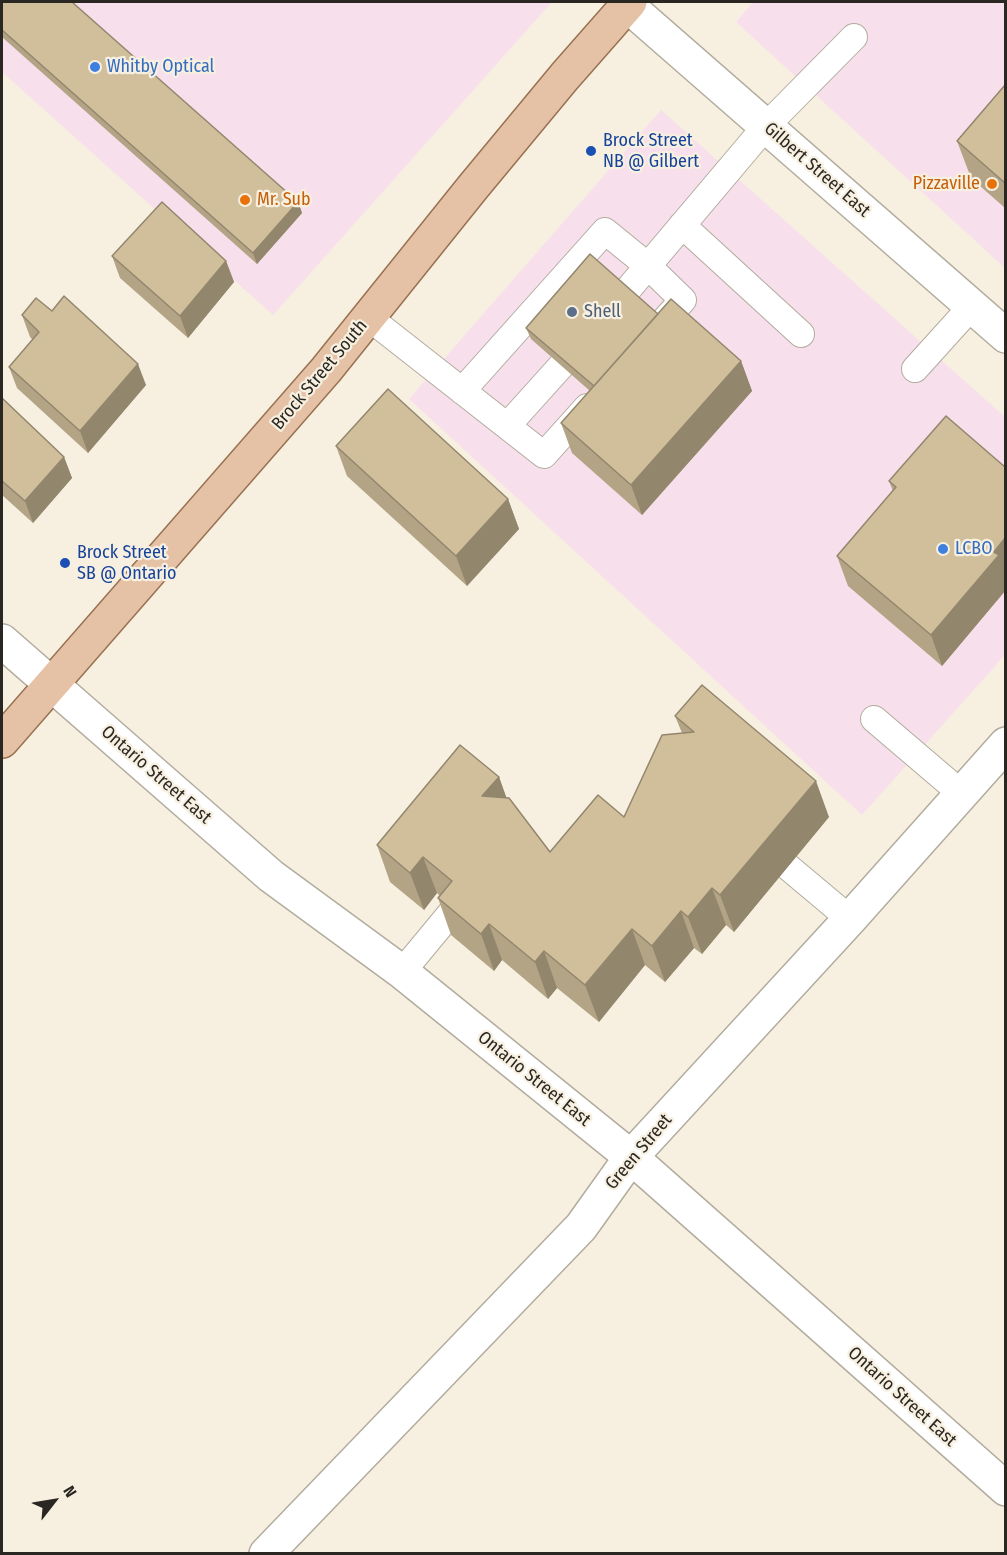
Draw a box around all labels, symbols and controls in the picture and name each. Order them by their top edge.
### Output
place label: Whitby Optical [107,56,214,78]
marker: Whitby Optical [88,60,102,74]
street label: Gilbert Street East [760,118,874,222]
place label: Brock Street NB @ Gilbert [603,130,699,172]
marker: Brock Street NB @ Gilbert [584,144,598,158]
place label: Pizzaville [913,173,980,195]
marker: Pizzaville [985,177,999,191]
place label: Mr. Sub [257,189,311,211]
marker: Mr. Sub [238,193,252,207]
place label: Shell [584,301,621,323]
marker: Shell [565,305,579,319]
street label: Brock Street South [268,316,372,434]
place label: LCBO [955,538,992,560]
place label: Brock Street SB @ Ontario [77,542,177,584]
marker: LCBO [936,542,950,556]
marker: Brock Street SB @ Ontario [58,556,72,570]
street label: Ontario Street East [97,721,215,829]
street label: Ontario Street East [473,1027,595,1131]
street label: Green Street [601,1110,677,1194]
street label: Ontario Street East [843,1343,961,1451]
north arrow [24,1471,84,1531]
text: N [59,1482,80,1500]

